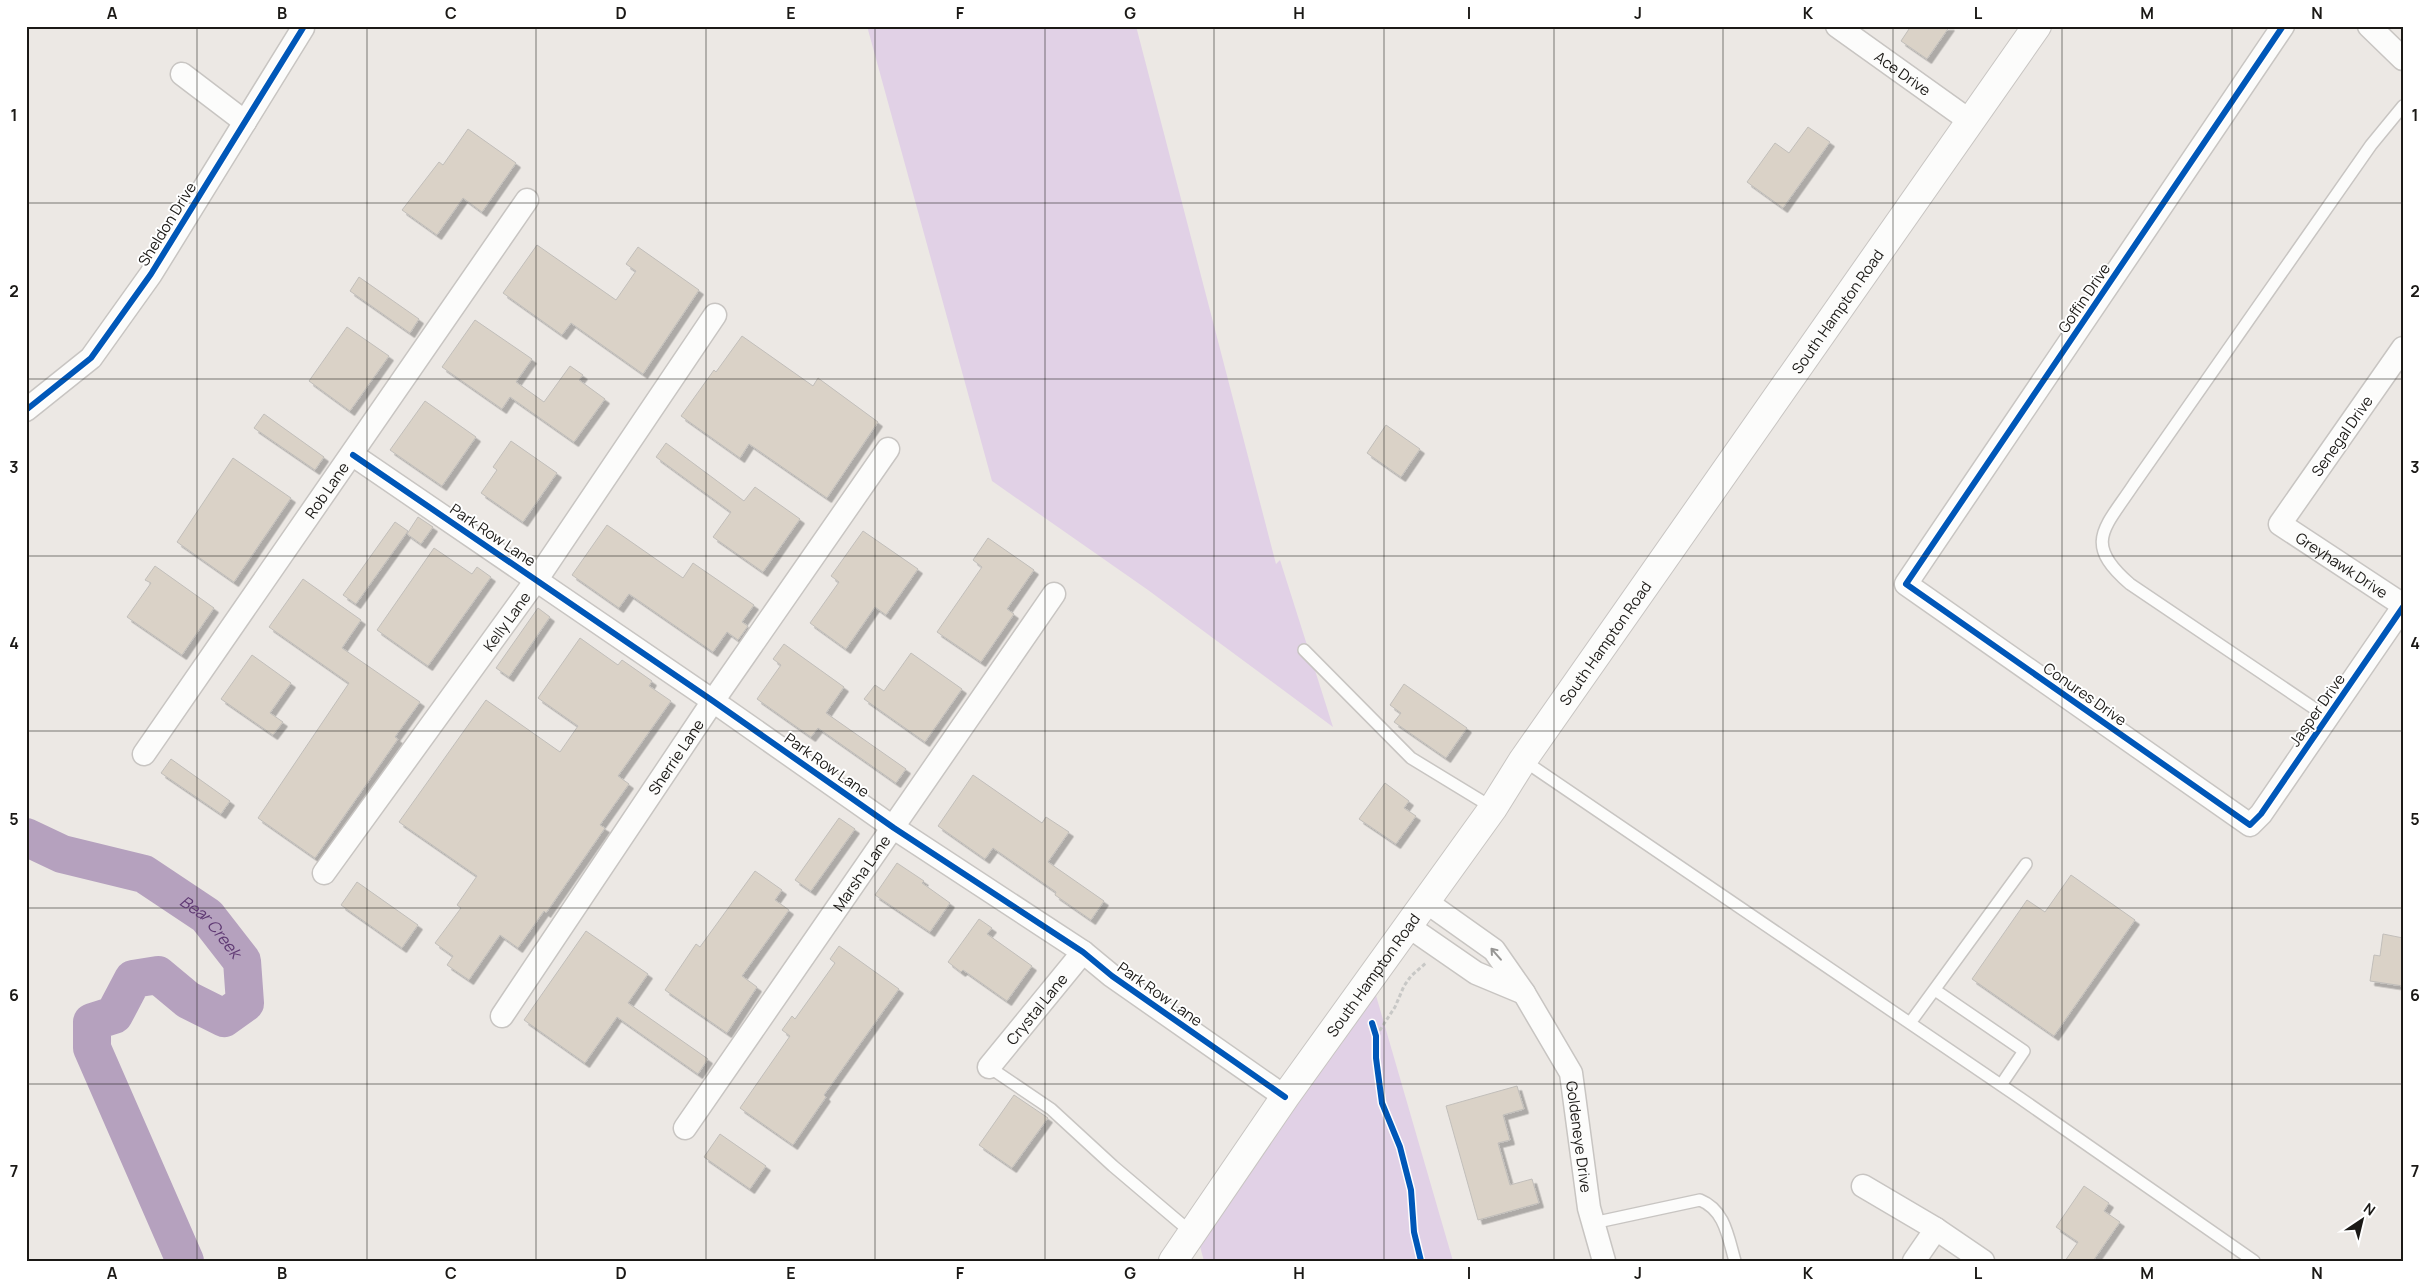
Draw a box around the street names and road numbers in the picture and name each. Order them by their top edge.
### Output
street label: Ace Drive [1871,46,1935,100]
street label: Sheldon Drive [133,178,201,270]
street label: South Hampton Road [1786,245,1888,378]
street label: Goffin Drive [2053,259,2115,337]
street label: Senegal Drive [2306,391,2378,481]
street label: Rob Lane [300,458,353,522]
street label: Park Row Lane [446,499,540,572]
street label: Greyhawk Drive [2292,527,2392,603]
street label: South Hampton Road [1554,577,1656,709]
street label: Kelly Lane [478,587,535,655]
street label: Conures Drive [2039,657,2131,731]
street label: Jasper Drive [2284,669,2350,751]
street label: Sherrie Lane [643,715,709,799]
street label: Park Row Lane [780,728,874,802]
street label: Marsha Lane [828,831,895,915]
street label: South Hampton Road [1321,909,1424,1041]
street label: Park Row Lane [1113,957,1207,1031]
street label: Crystal Lane [1001,969,1072,1049]
street label: Goldeneye Drive [1562,1079,1597,1194]

